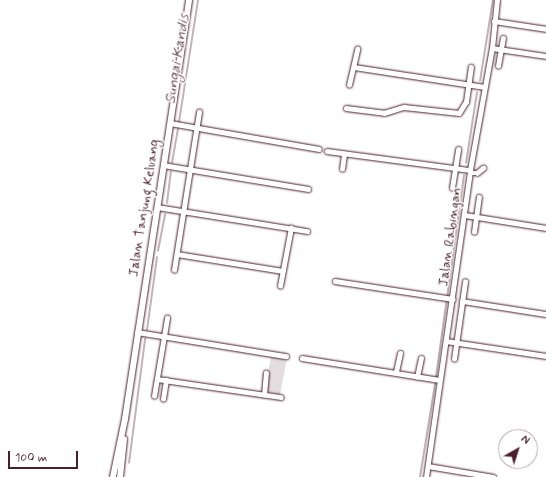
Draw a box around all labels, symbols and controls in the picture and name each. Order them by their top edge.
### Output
water label: Sungai Kandis [162,13,194,105]
street label: Jalan Tanjung Keluang [125,138,163,278]
street label: Jalan Rabingan [435,186,465,288]
north arrow [498,429,538,469]
text: N [518,433,532,448]
scale bar [10,443,80,469]
text: 100 m [15,450,47,466]

